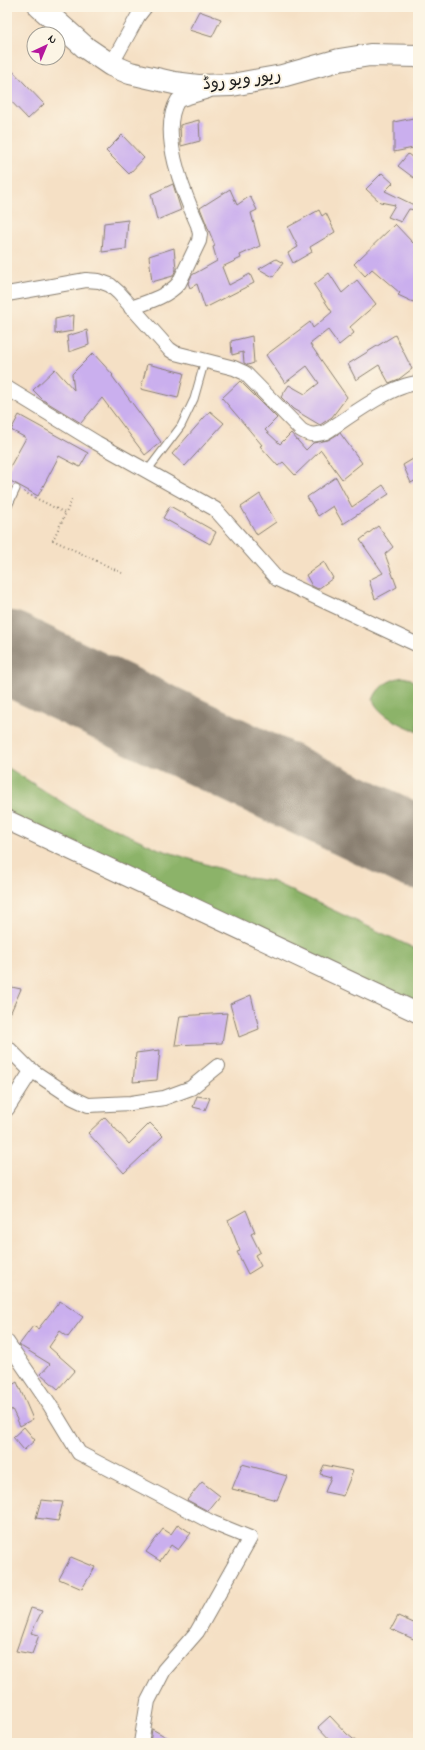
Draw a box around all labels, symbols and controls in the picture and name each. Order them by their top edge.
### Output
north arrow [26,26,66,66]
text: N [44,31,60,48]
street label: ریور ویو روڈ [201,63,283,97]

